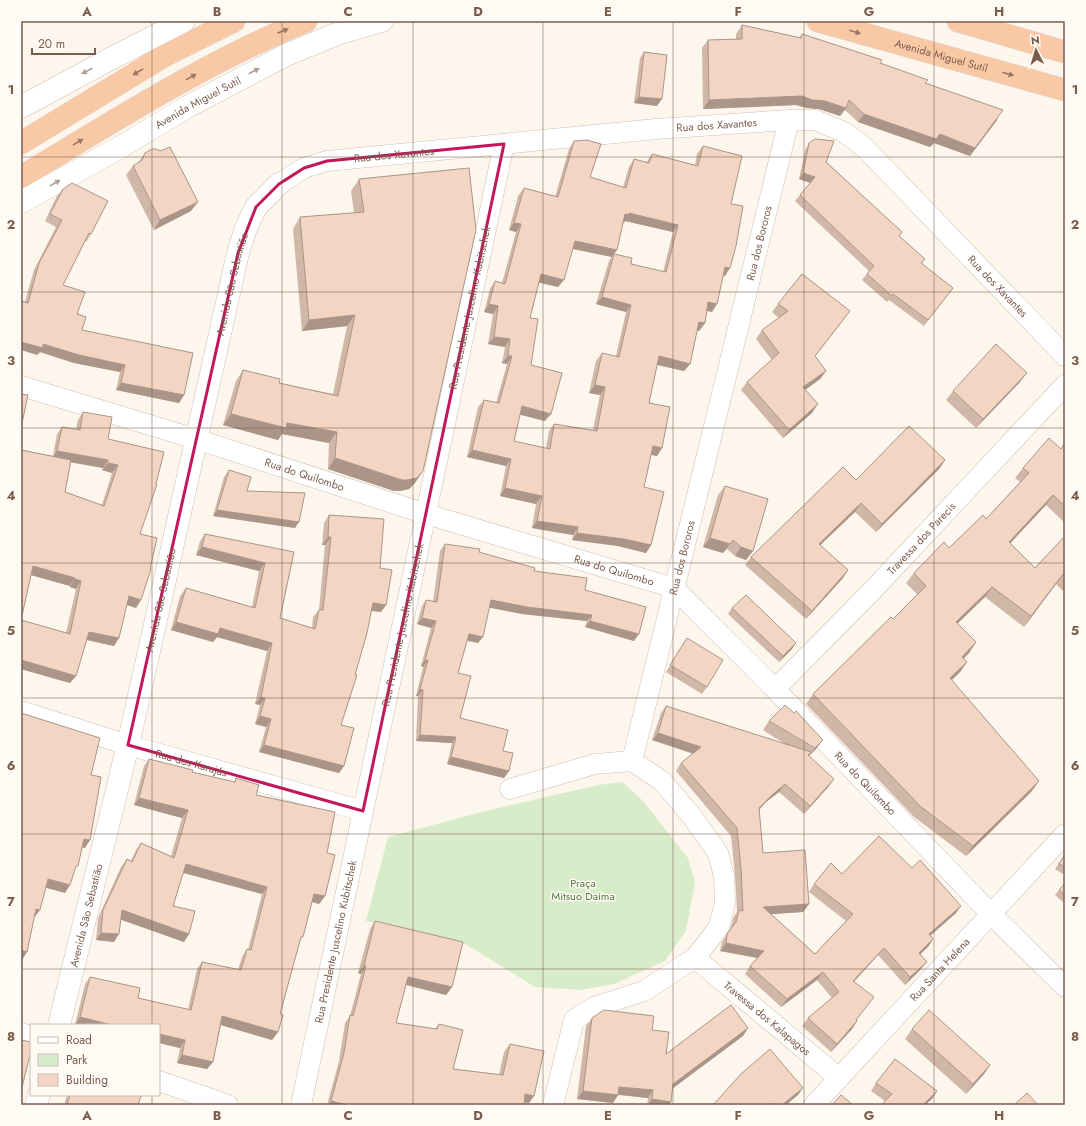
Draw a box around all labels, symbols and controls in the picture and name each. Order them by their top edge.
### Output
text: A [81,2,92,21]
text: B [213,2,222,21]
text: C [343,2,353,21]
text: D [473,2,483,21]
text: E [604,2,612,21]
text: F [734,2,742,21]
text: G [864,2,875,21]
text: H [994,2,1004,21]
one-way arrow [278,27,290,33]
one-way arrow [849,29,862,35]
scale bar [32,30,95,56]
north arrow [1016,30,1056,70]
text: N [1030,32,1040,48]
text: 20 m [38,35,65,53]
street label: Avenida Miguel Sutil [893,35,990,76]
one-way arrow [81,68,93,74]
one-way arrow [132,68,144,75]
one-way arrow [248,68,260,74]
one-way arrow [1002,71,1014,77]
street label: Avenida Miguel Sutil [152,72,244,133]
one-way arrow [185,73,196,80]
text: 1 [8,80,14,99]
text: 1 [1072,80,1078,99]
street label: Rua dos Xavantes [676,114,758,136]
one-way arrow [72,139,84,146]
street label: Rua dos Xavantes [353,143,435,166]
one-way arrow [49,179,61,186]
street label: Rua dos Bororos [742,203,776,282]
text: 2 [7,215,15,234]
text: 2 [1071,215,1079,234]
street label: Rua Presidente Juscelino Kubitschek [444,225,494,391]
street label: Avenida São Sebastião [212,230,252,337]
street label: Rua dos Xavantes [964,252,1032,321]
text: 3 [7,351,15,370]
text: 3 [1071,351,1079,370]
street label: Rua do Quilombo [263,454,346,495]
text: 4 [6,486,16,505]
text: 4 [1070,486,1080,505]
street label: Travessa dos Parecis [883,498,960,578]
street label: Rua dos Bororos [665,518,699,597]
street label: Rua Presidente Juscelino Kubitschek [377,542,428,708]
street label: Avenida São Sebastião [141,547,180,653]
street label: Rua do Quilombo [572,551,656,590]
text: 5 [7,621,15,640]
text: 5 [1071,621,1079,640]
street label: Rua dos Karajás [154,745,229,781]
street label: Rua do Quilombo [831,748,900,819]
text: 6 [7,756,16,775]
text: 6 [1071,756,1080,775]
street label: Rua Presidente Juscelino Kubitschek [311,859,361,1025]
street label: Avenida São Sebastião [66,862,106,969]
park label: Praça Mitsuo Daima [551,875,615,904]
text: 7 [7,892,15,911]
text: 7 [1071,892,1079,911]
street label: Rua Santa Helena [906,934,973,1005]
street label: Travessa dos Kalapagos [720,977,815,1060]
legend [30,1024,160,1096]
text: 8 [7,1027,15,1046]
text: 8 [1071,1027,1079,1046]
text: Road [66,1031,92,1049]
text: Park [66,1051,88,1069]
text: Building [66,1071,108,1089]
text: A [81,1106,92,1125]
text: B [213,1106,222,1125]
text: C [343,1106,353,1125]
text: D [473,1106,483,1125]
text: E [604,1106,612,1125]
text: F [734,1106,742,1125]
text: G [864,1106,875,1125]
text: H [994,1106,1004,1125]

